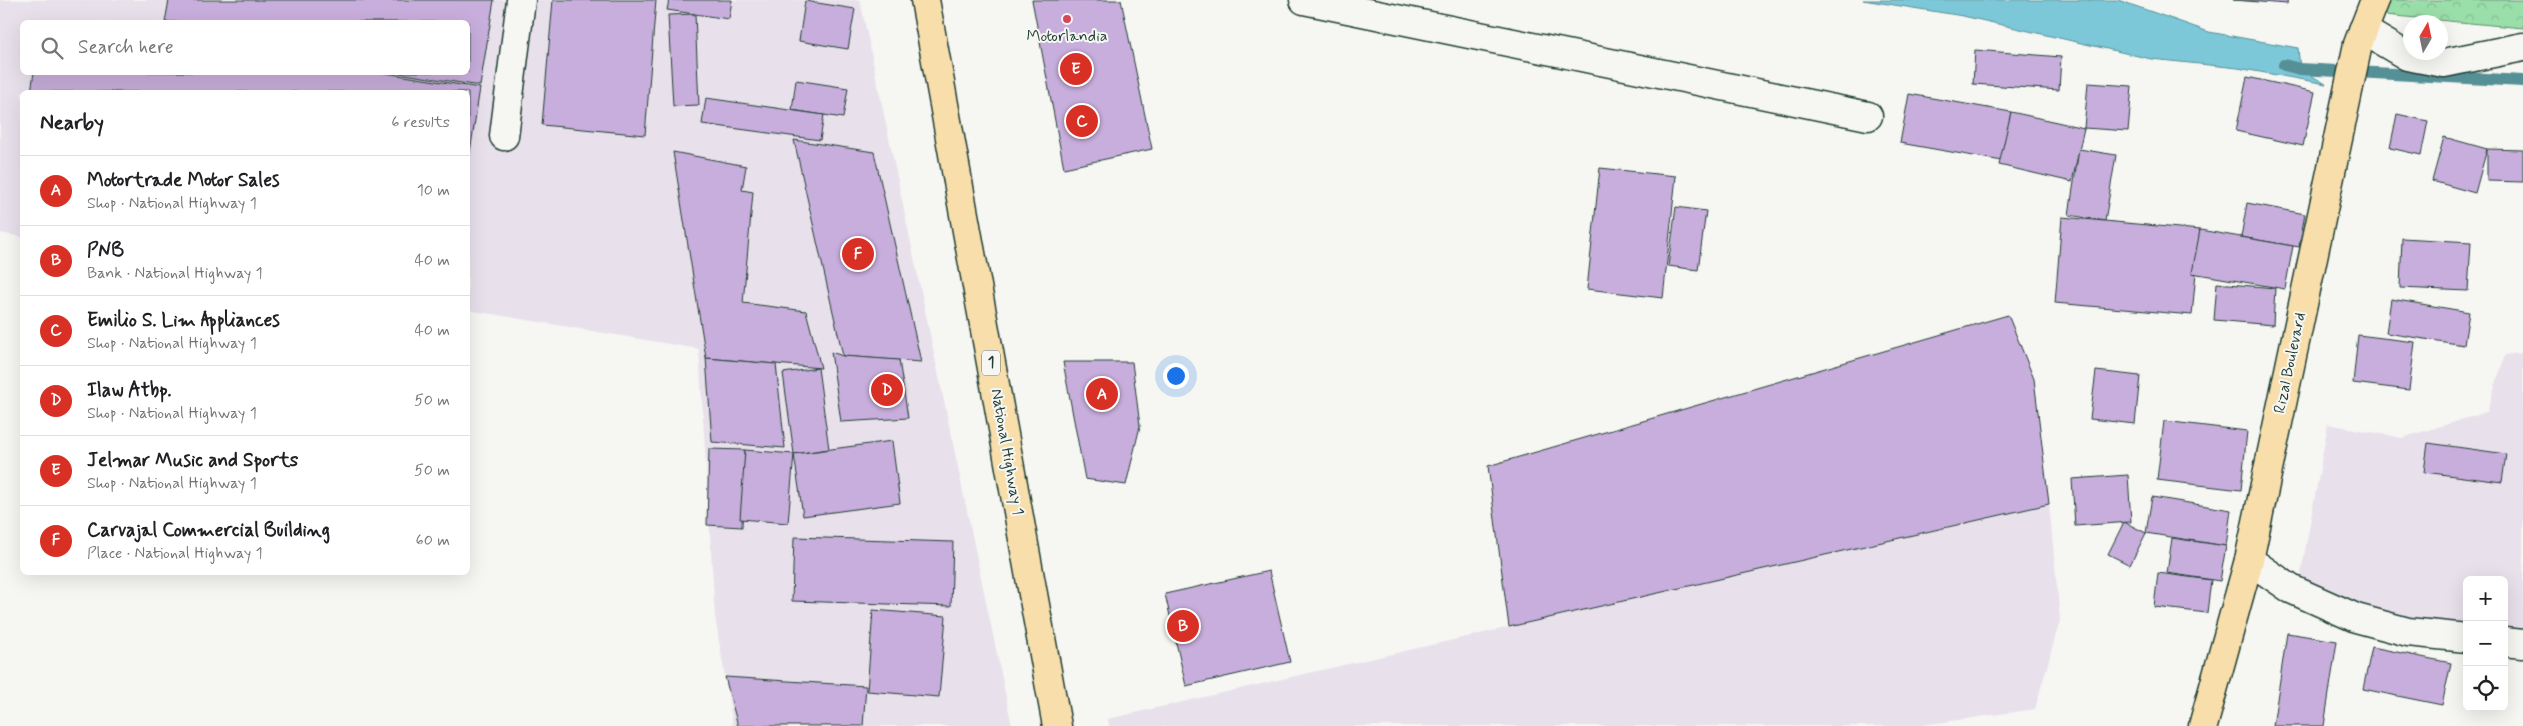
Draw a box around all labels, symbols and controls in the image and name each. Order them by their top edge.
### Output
marker: Motorlandia [1061,13,1073,25]
north arrow [2403,15,2448,60]
search box [20,20,470,75]
place label: Motorlandia [1026,26,1108,47]
icon: search [38,34,66,62]
text: Search here [78,35,174,60]
pin: E [1060,50,1092,88]
pin: C [1066,102,1098,140]
text: Nearby [40,109,104,137]
text: 6 results [391,112,450,133]
text: Motortrade Motor Sales [87,168,280,193]
text: A [51,180,61,201]
text: 10 m [417,180,450,201]
text: Shop · National Highway 1 [87,193,257,214]
pin: F [842,235,874,273]
text: PNB [87,238,124,263]
text: B [51,250,61,271]
text: 40 m [414,250,450,271]
text: Bank · National Highway 1 [87,263,263,284]
text: Emilio S. Lim Appliances [87,308,280,333]
street label: Rizal Boulevard [2269,311,2311,415]
text: C [50,320,62,341]
text: 40 m [414,320,450,341]
text: Shop · National Highway 1 [87,333,257,354]
road number: 1 [982,350,1000,376]
your location [1163,363,1189,389]
pin: D [871,371,903,409]
pin: A [1086,375,1118,413]
text: Ilaw Atbp. [87,378,171,403]
street label: National Highway 1 [986,387,1028,517]
text: D [50,390,62,411]
text: 50 m [414,390,450,411]
text: Shop · National Highway 1 [87,403,257,424]
text: Jelmar Music and Sports [87,448,298,473]
text: E [51,460,61,481]
text: 50 m [414,460,450,481]
text: Shop · National Highway 1 [87,473,257,494]
text: Carvajal Commercial Building [87,518,330,543]
text: F [52,530,60,551]
text: 60 m [416,530,450,551]
text: Place · National Highway 1 [87,543,263,564]
map controls [2463,576,2508,711]
button: + [2463,576,2508,621]
pin: B [1167,607,1199,645]
button: − [2463,621,2508,666]
button: locate [2463,666,2508,711]

